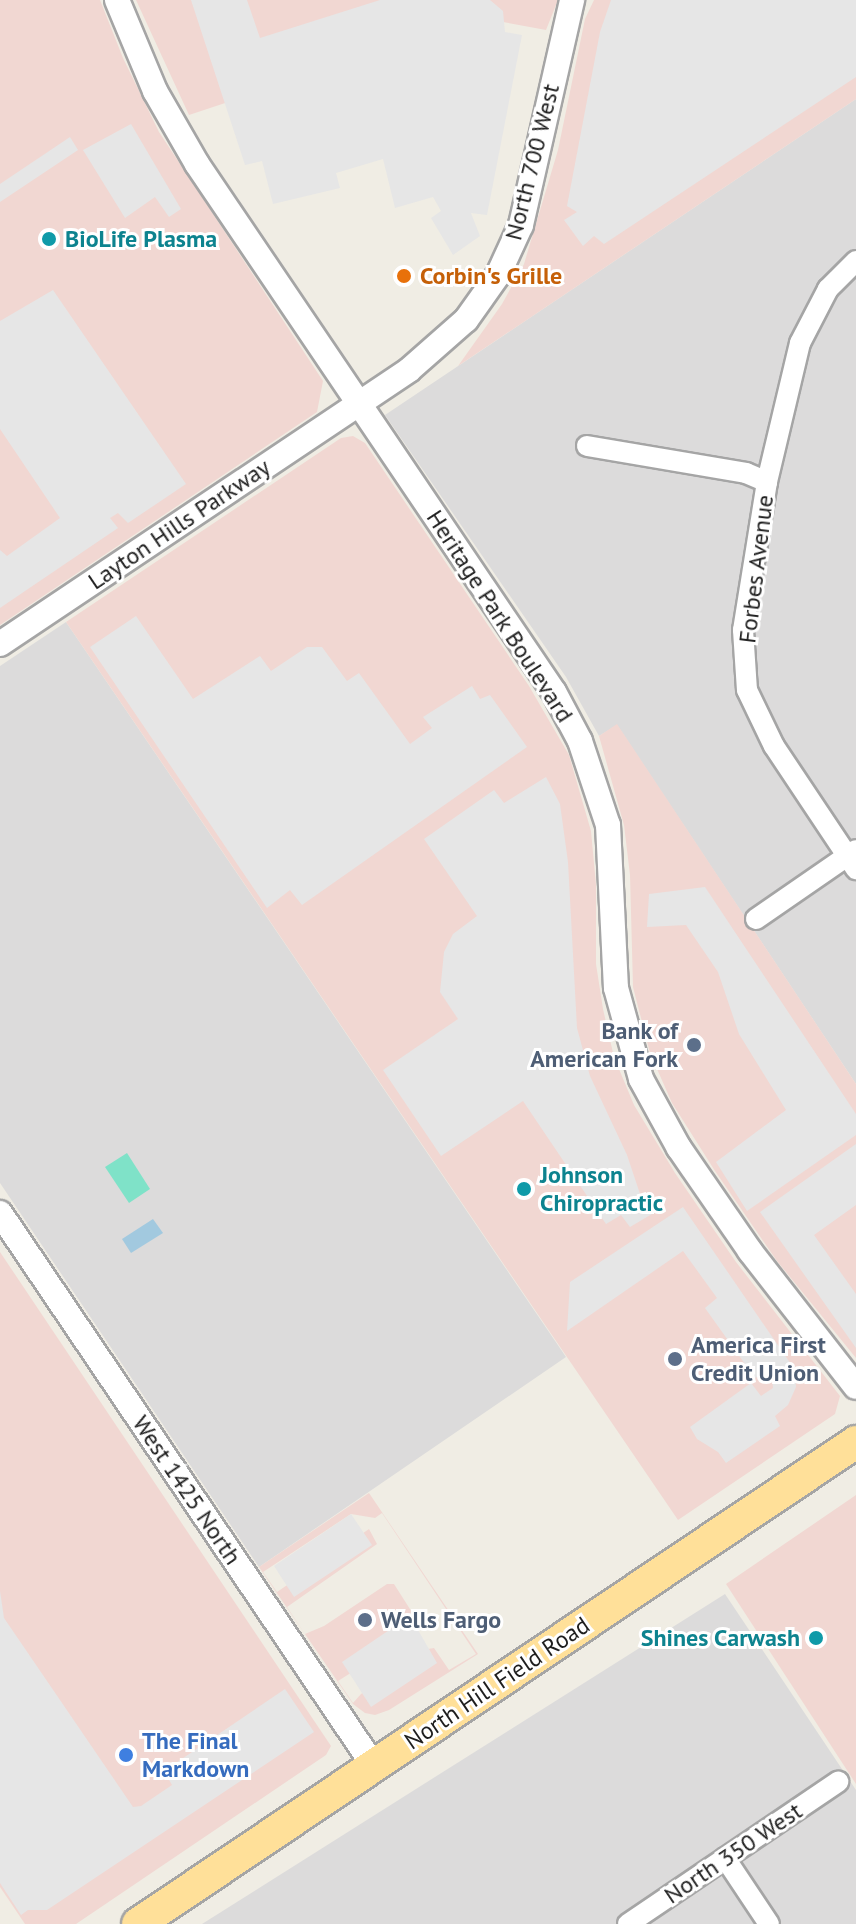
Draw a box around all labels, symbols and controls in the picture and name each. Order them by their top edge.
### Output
street label: North 700 West [499,81,565,243]
place label: BioLife Plasma [65,225,217,253]
marker: BioLife Plasma [40,230,58,248]
place label: Corbin's Grille [420,262,563,290]
marker: Corbin's Grille [395,267,413,285]
street label: Layton Hills Parkway [83,452,275,596]
street label: Forbes Avenue [733,493,779,645]
street label: Heritage Park Boulevard [420,504,580,728]
place label: Bank of American Fork [530,1017,678,1073]
marker: Bank of American Fork [685,1036,703,1054]
place label: Johnson Chiropractic [540,1161,663,1217]
marker: Johnson Chiropractic [515,1180,533,1198]
place label: America First Credit Union [691,1331,826,1387]
marker: America First Credit Union [666,1350,684,1368]
street label: West 1425 North [127,1410,247,1570]
place label: Wells Fargo [381,1606,501,1634]
street label: North Hill Field Road [399,1610,595,1756]
marker: Wells Fargo [356,1611,374,1629]
place label: Shines Carwash [640,1624,800,1652]
marker: Shines Carwash [807,1629,825,1647]
place label: The Final Markdown [142,1727,249,1783]
marker: The Final Markdown [117,1746,135,1764]
street label: North 350 West [658,1796,808,1910]

